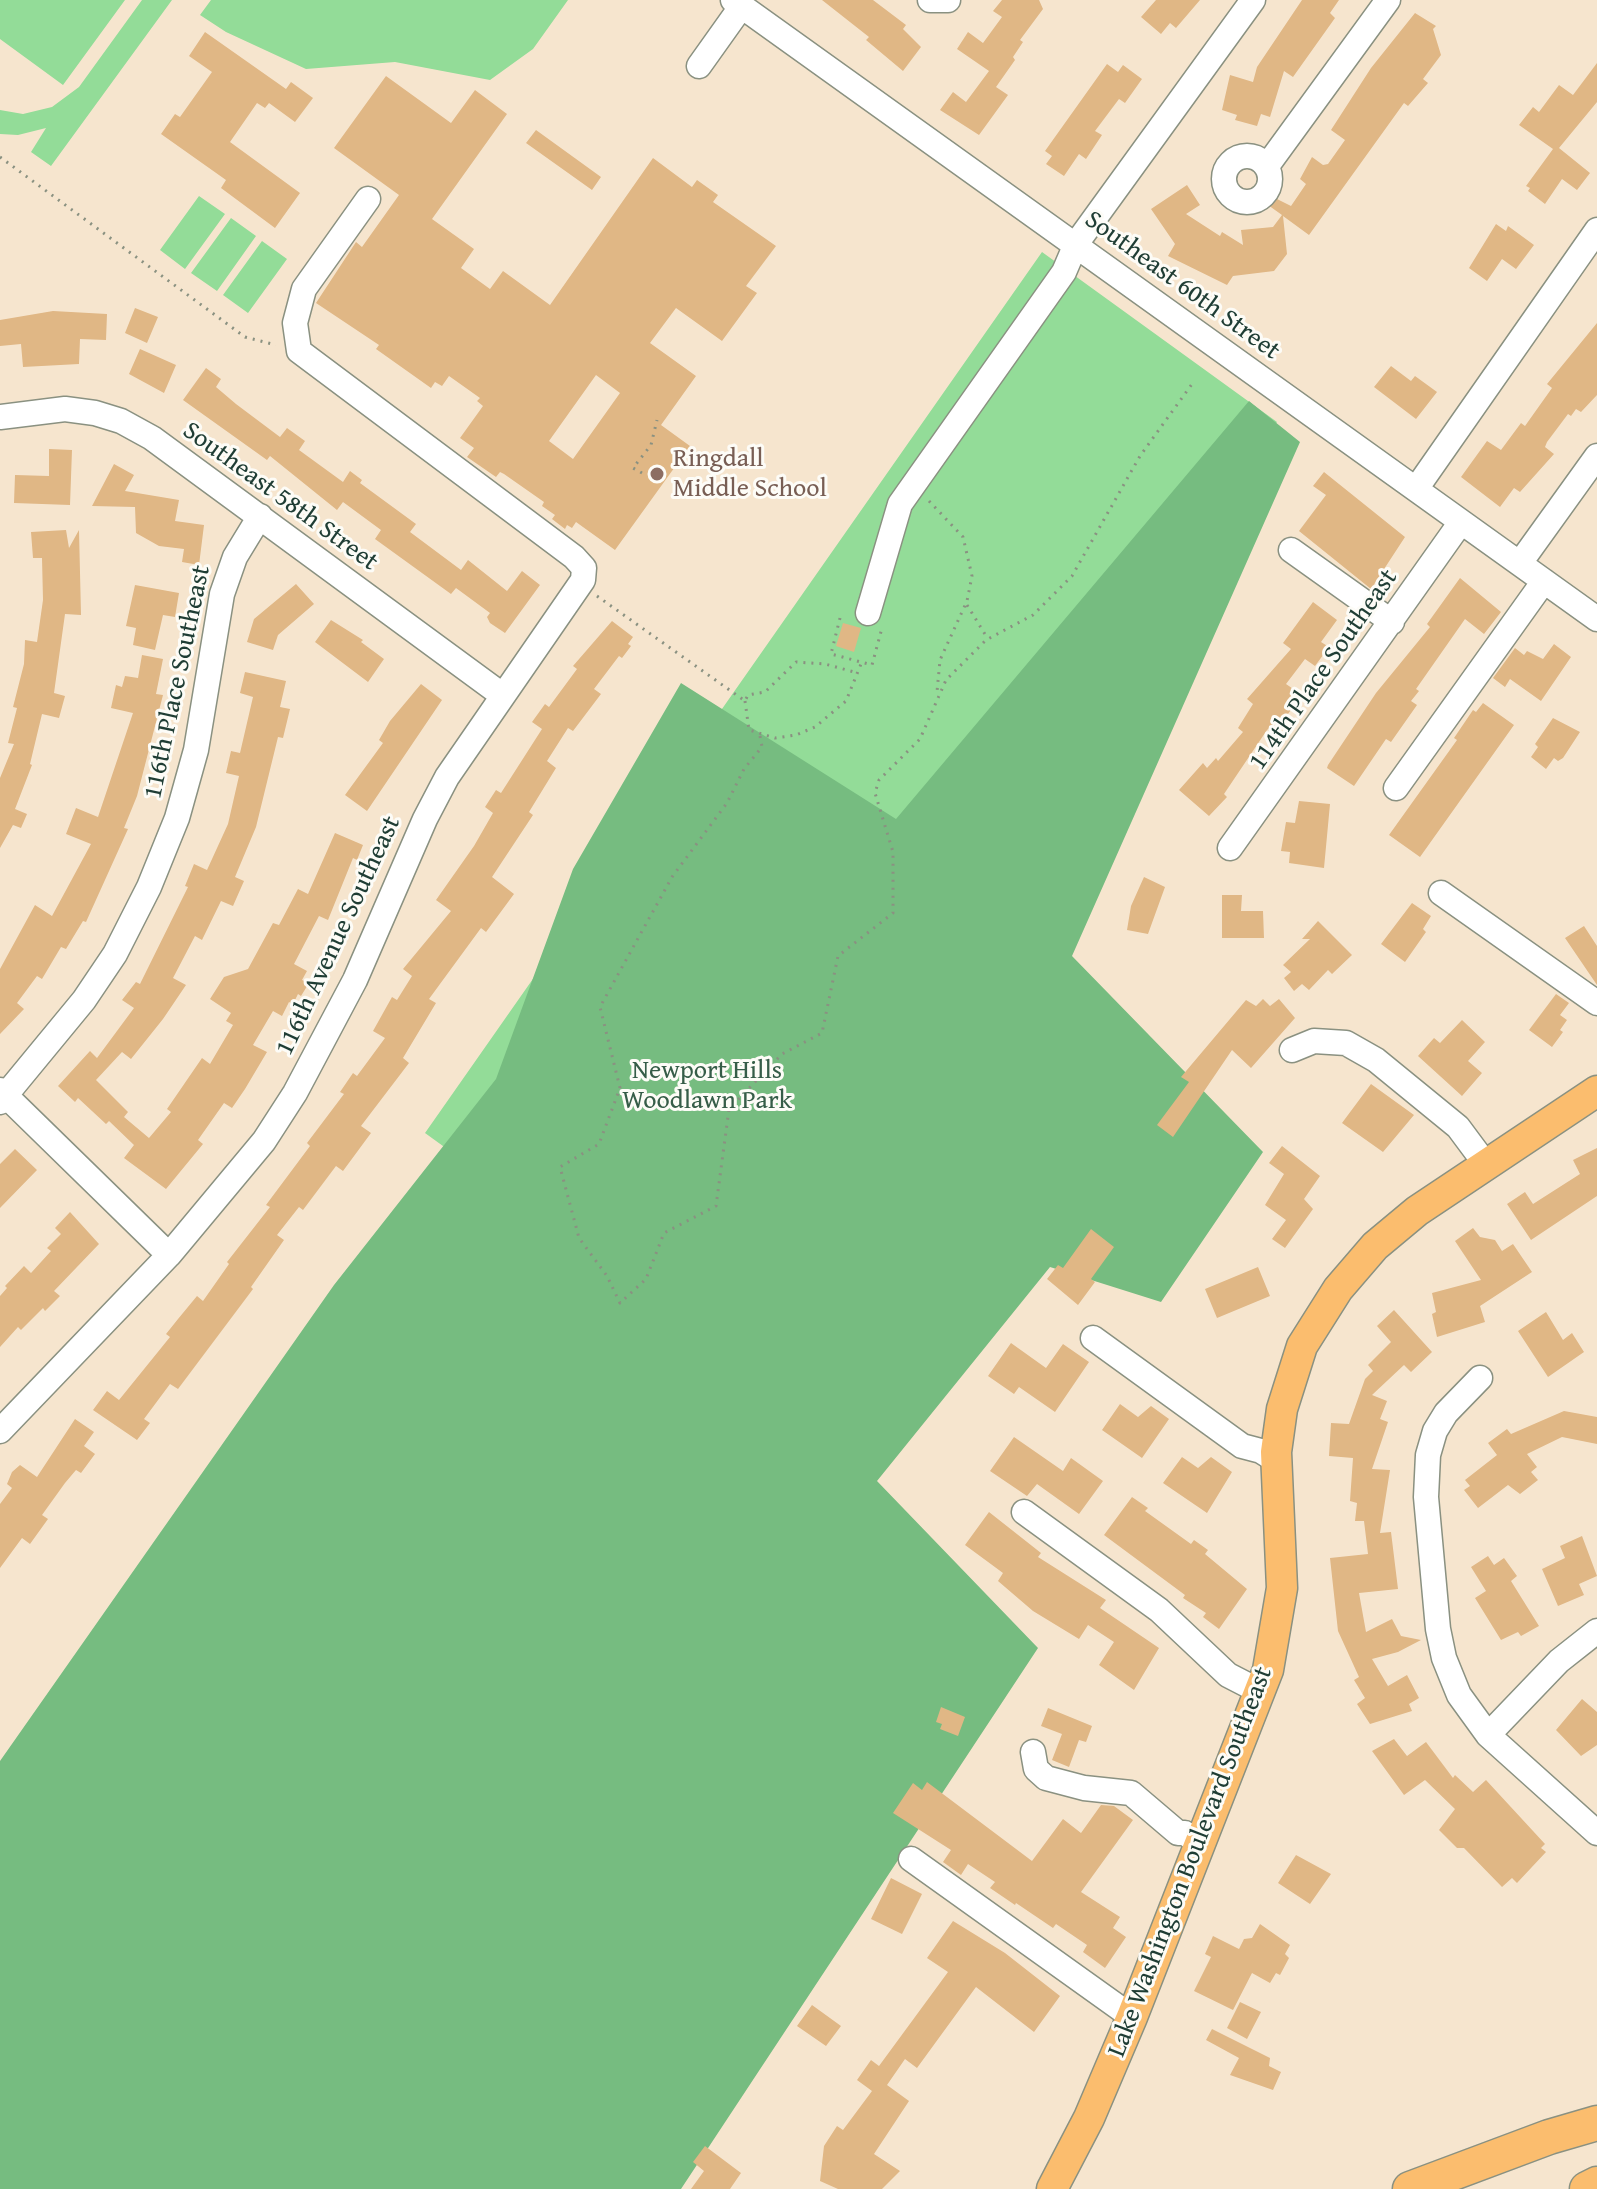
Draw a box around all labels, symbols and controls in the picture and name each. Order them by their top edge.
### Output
street label: Southeast 60th Street [1078,205,1286,367]
street label: Southeast 58th Street [176,416,384,578]
place label: Ringdall Middle School [673,443,827,504]
marker: Ringdall Middle School [648,465,666,483]
street label: 116th Place Southeast [138,562,218,802]
street label: 114th Place Southeast [1243,564,1405,776]
street label: 116th Avenue Southeast [270,811,408,1061]
park label: Newport Hills Woodlawn Park [622,1055,792,1116]
street label: Lake Washington Boulevard Southeast [1102,1662,1280,2062]

